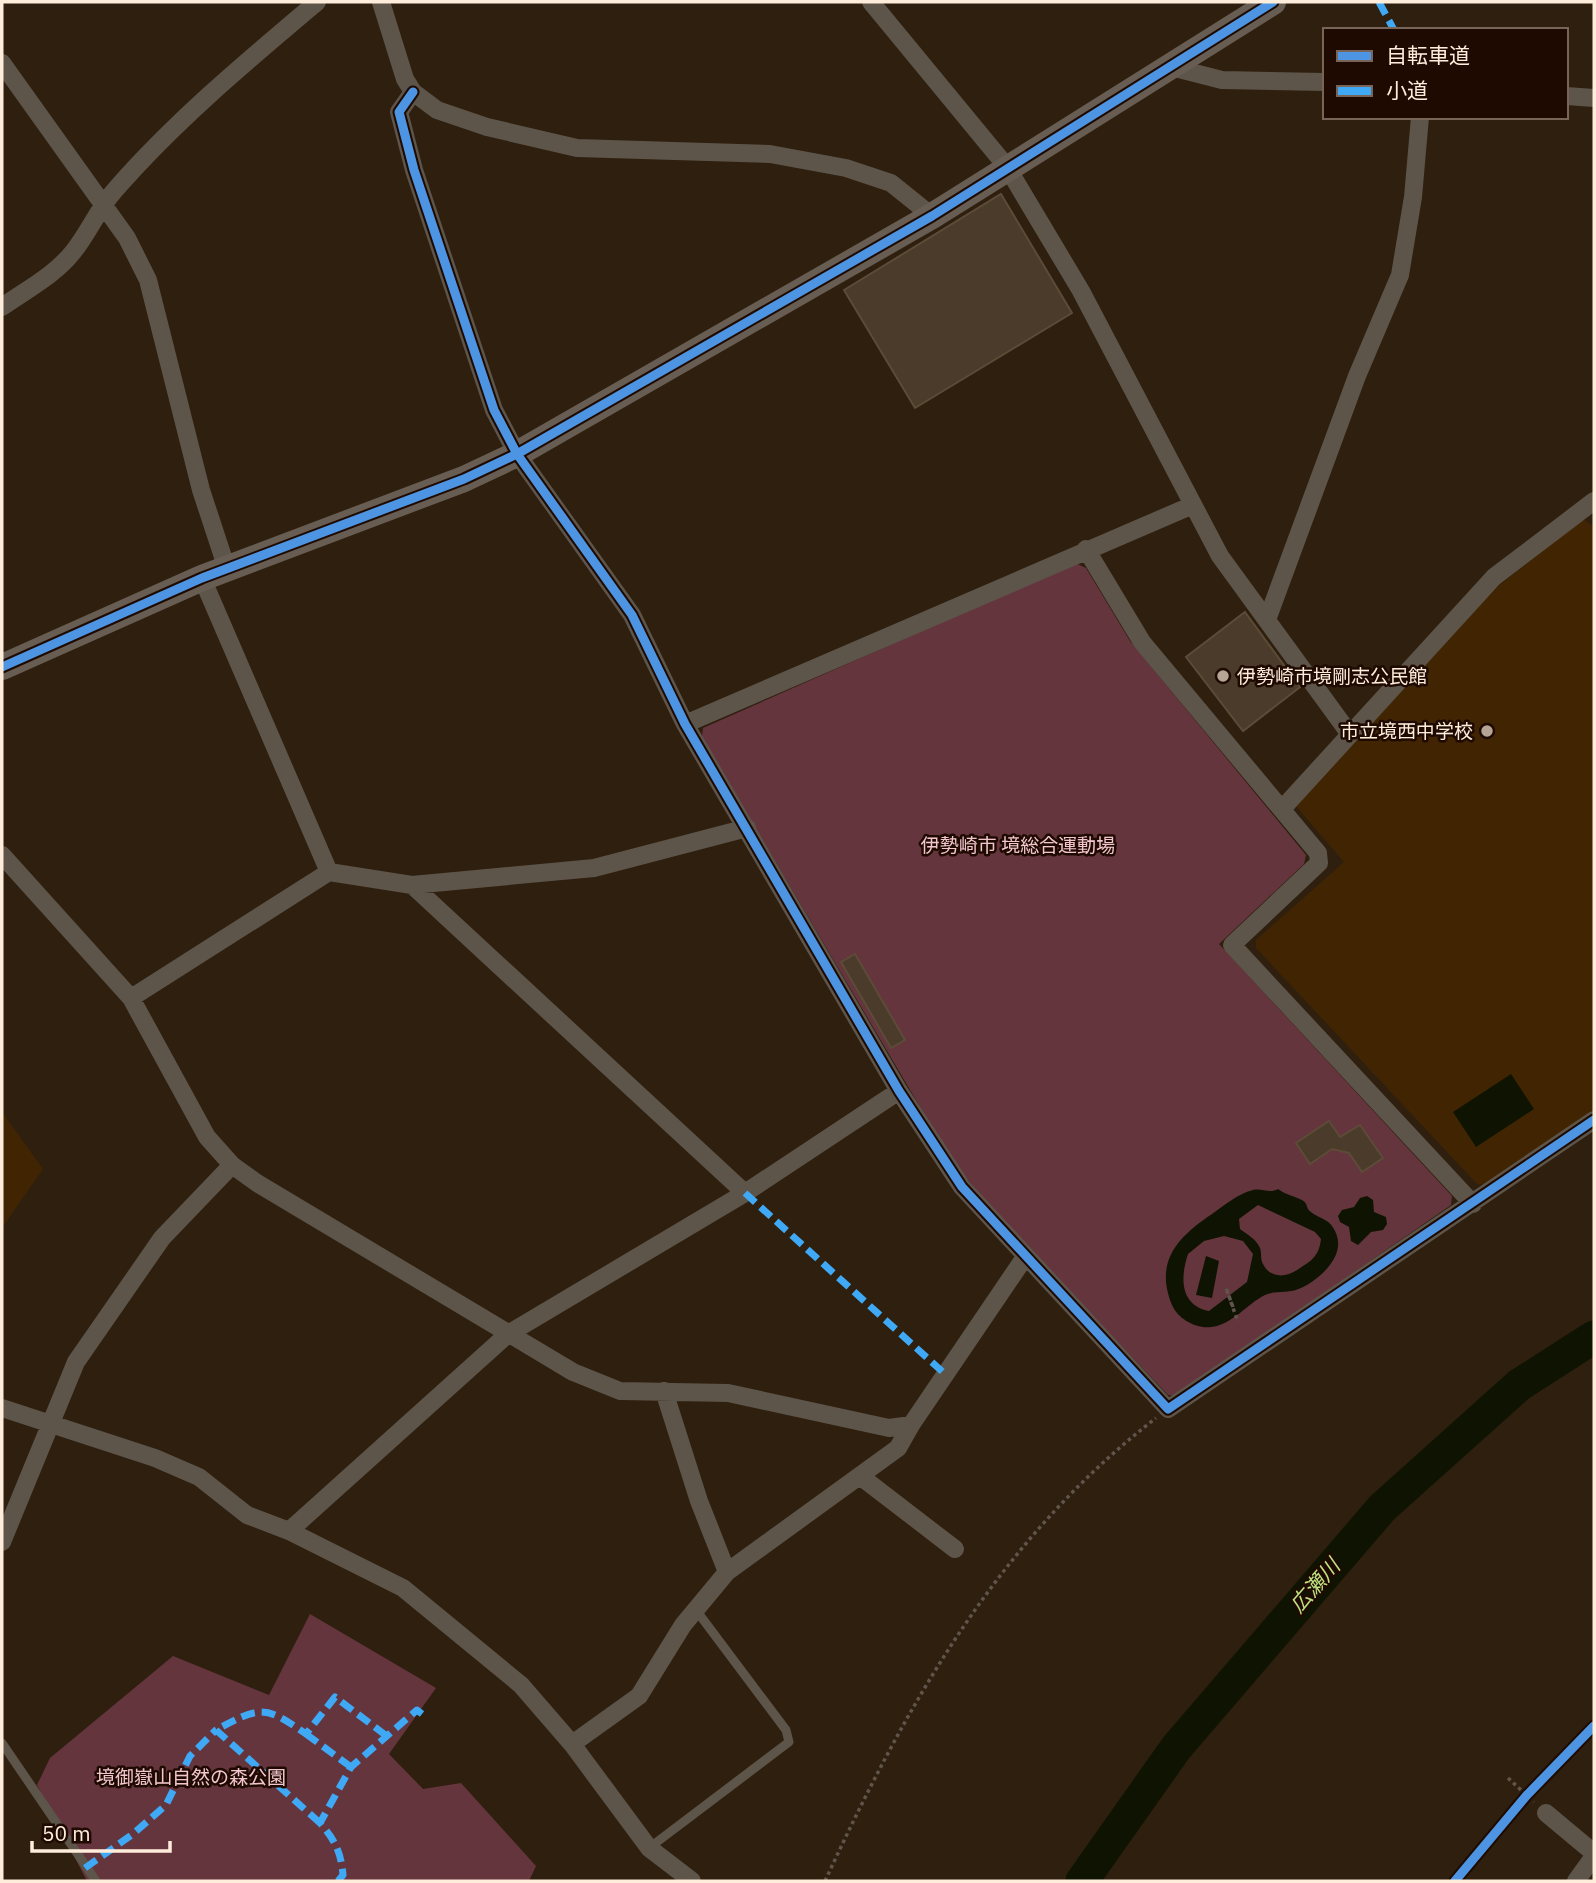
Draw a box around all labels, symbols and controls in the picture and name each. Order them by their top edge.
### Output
legend [1323,28,1568,119]
text: 自転車道 [1386,41,1470,69]
text: 小道 [1386,76,1428,104]
place label: 伊勢崎市境剛志公民館 [1237,664,1427,688]
marker: 伊勢崎市境剛志公民館 [1215,668,1231,684]
place label: 市立境西中学校 [1340,719,1473,743]
marker: 市立境西中学校 [1479,723,1495,739]
park label: 伊勢崎市 境総合運動場 [921,833,1115,857]
water label: 広瀬川 [1283,1551,1347,1618]
park label: 境御嶽山自然の森公園 [96,1765,286,1789]
scale bar [32,1810,170,1854]
text: 50 m [42,1819,91,1847]

